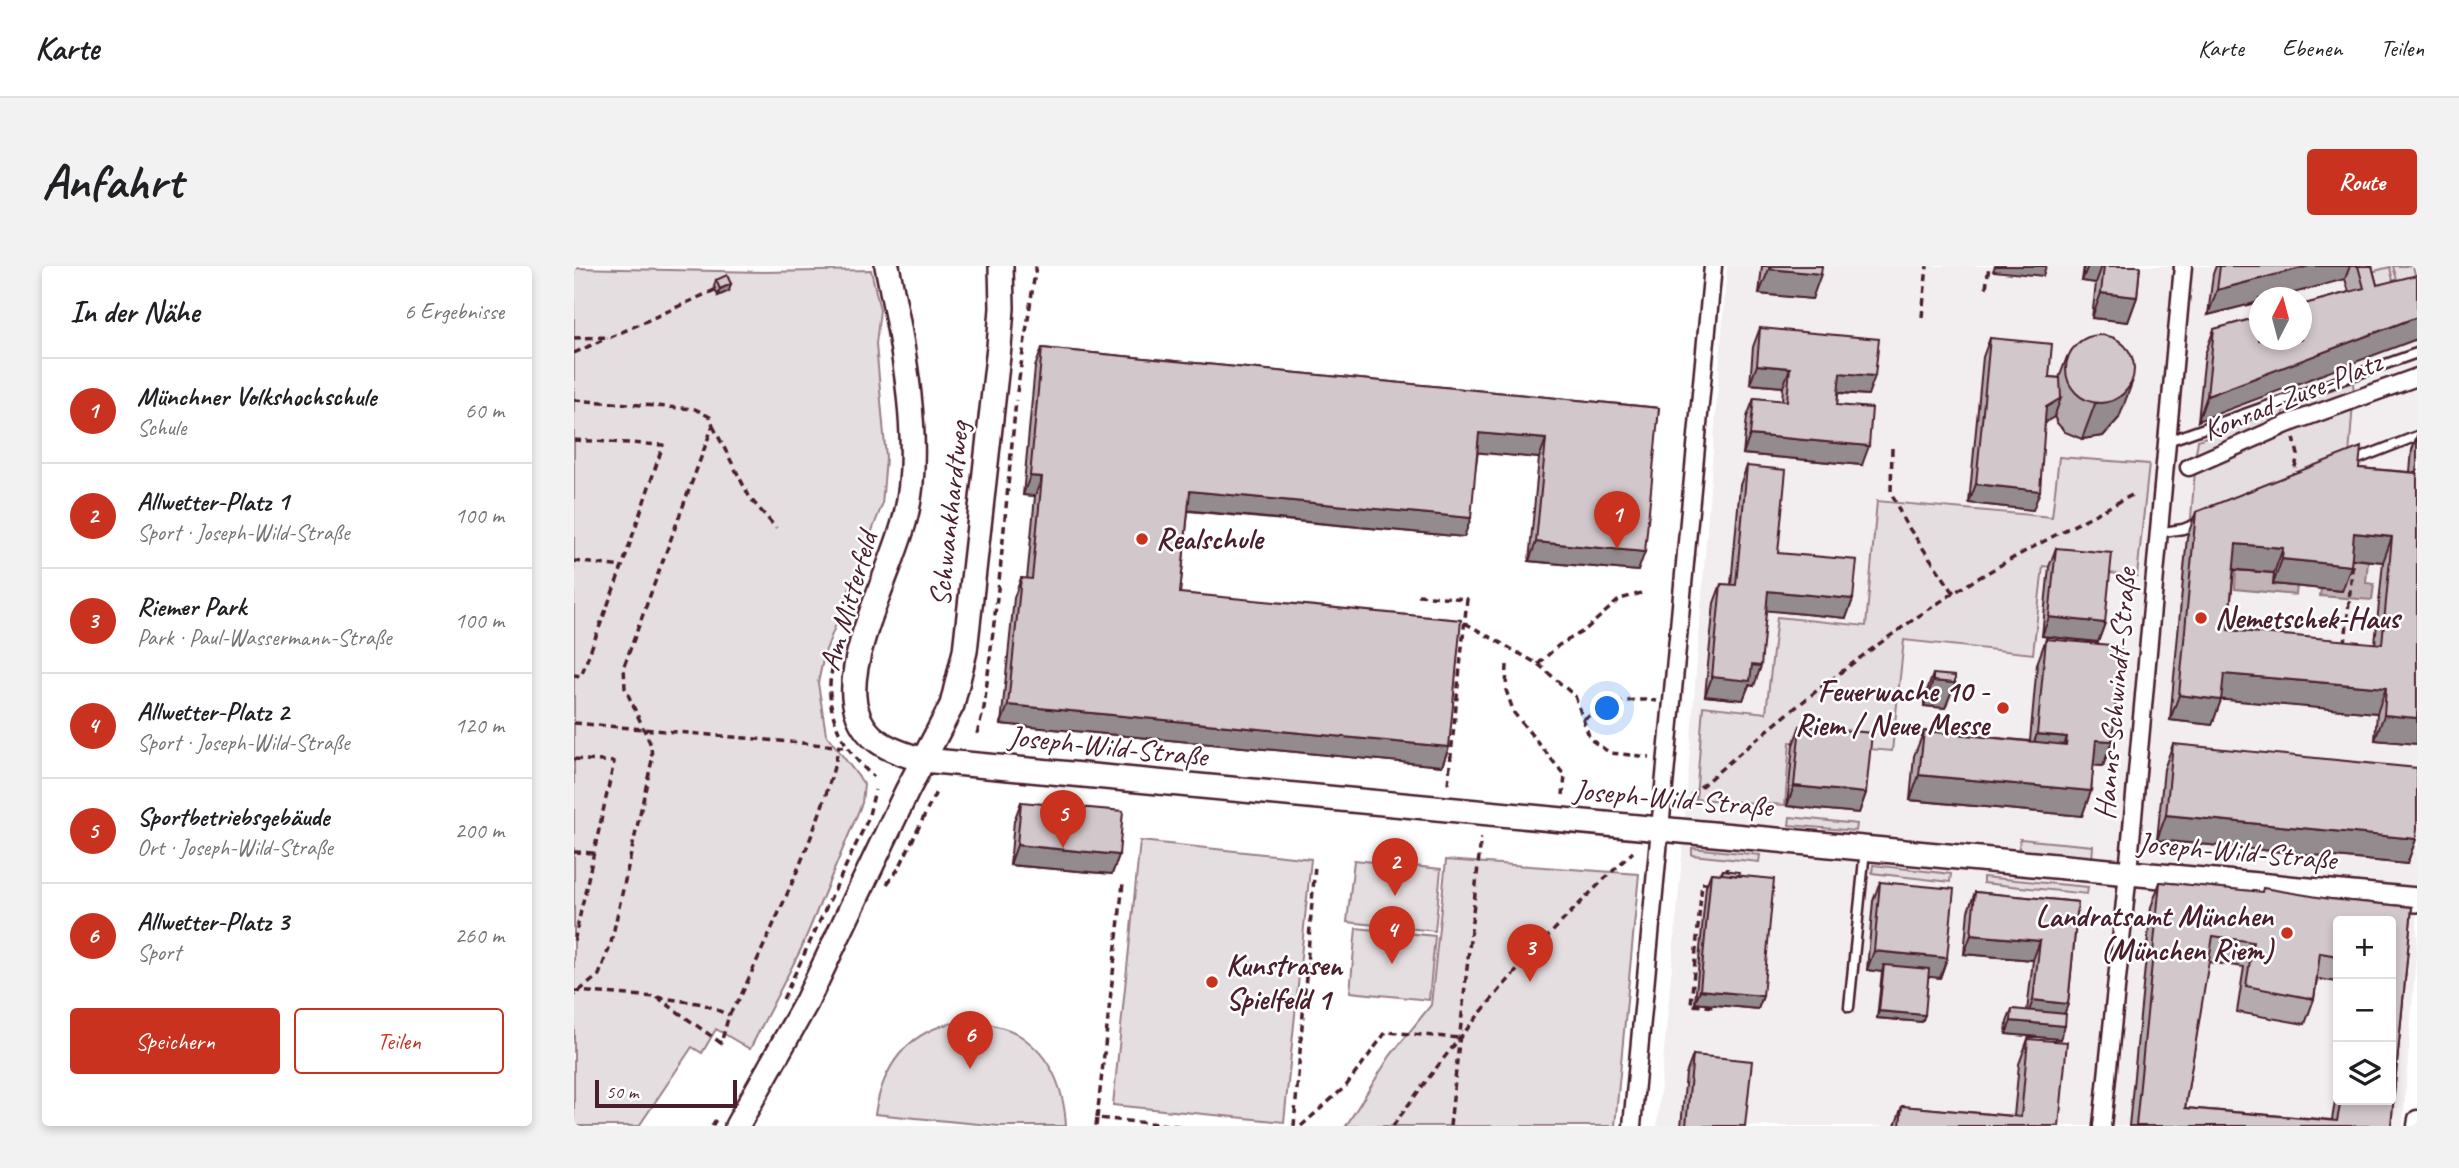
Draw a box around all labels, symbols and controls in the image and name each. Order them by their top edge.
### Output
text: Karte [35,27,99,69]
text: Karte [2198,33,2244,63]
text: Ebenen [2282,33,2342,63]
text: Teilen [2380,33,2424,63]
button: Route [2307,149,2417,215]
text: Anfahrt [42,151,182,213]
north arrow [2249,287,2312,350]
text: In der Nähe [70,293,199,331]
text: 6 Ergebnisse [404,297,504,326]
street label: Konrad-Zuse-Platz [2197,342,2388,449]
text: Münchner Volkshochschule [137,380,377,413]
text: 1 [88,396,98,425]
text: 60 m [465,396,504,425]
text: Schule [137,413,186,442]
street label: Schwankhardtweg [920,417,978,608]
text: Allwetter-Platz 1 [137,485,289,518]
pin: 1 [1594,491,1640,549]
text: 2 [88,501,98,530]
text: 100 m [455,501,504,530]
text: Sport · Joseph-Wild-Straße [137,518,349,547]
place label: Realschule [1156,520,1265,558]
street label: Am Mitterfeld [810,523,887,675]
marker: Realschule [1134,531,1150,547]
street label: Hanns-Schwindt-Straße [2085,565,2145,821]
text: Riemer Park [137,590,246,623]
place label: Nemetschek-Haus [2215,599,2403,637]
text: 3 [88,606,98,635]
text: 100 m [455,606,504,635]
marker: Nemetschek-Haus [2193,610,2209,626]
text: Park · Paul-Wassermann-Straße [137,623,391,652]
place label: Feuerwache 10 - Riem / Neue Messe [1795,672,1991,744]
your location [1590,691,1624,725]
text: Allwetter-Platz 2 [137,695,289,728]
marker: Feuerwache 10 - Riem / Neue Messe [1995,700,2011,716]
text: 4 [88,711,98,740]
text: 120 m [455,711,504,740]
street label: Joseph-Wild-Straße [1005,716,1211,776]
text: Sport · Joseph-Wild-Straße [137,728,349,757]
street label: Joseph-Wild-Straße [1570,770,1776,826]
pin: 5 [1040,790,1086,848]
text: Sportbetriebsgebäude [137,800,330,833]
text: 5 [88,816,98,845]
text: 200 m [455,816,504,845]
street label: Joseph-Wild-Straße [2134,823,2340,879]
text: Ort · Joseph-Wild-Straße [137,833,333,862]
pin: 2 [1372,838,1418,896]
place label: Landratsamt München (München Riem) [2035,897,2275,969]
text: Allwetter-Platz 3 [137,905,289,938]
pin: 4 [1369,906,1415,964]
map controls [2333,916,2396,1105]
button: + [2333,916,2396,979]
text: 6 [88,921,98,950]
text: 260 m [455,921,504,950]
pin: 3 [1507,924,1553,982]
marker: Landratsamt München (München Riem) [2279,925,2295,941]
text: Sport [137,938,181,967]
place label: Kunstrasen Spielfeld 1 [1226,946,1344,1018]
marker: Kunstrasen Spielfeld 1 [1204,974,1220,990]
button: − [2333,979,2396,1042]
button: Speichern [70,1008,280,1074]
button: Teilen [294,1008,504,1074]
pin: 6 [947,1011,993,1069]
button: layers [2333,1042,2396,1105]
scale bar [595,1077,737,1109]
text: 50 m [606,1080,638,1104]

